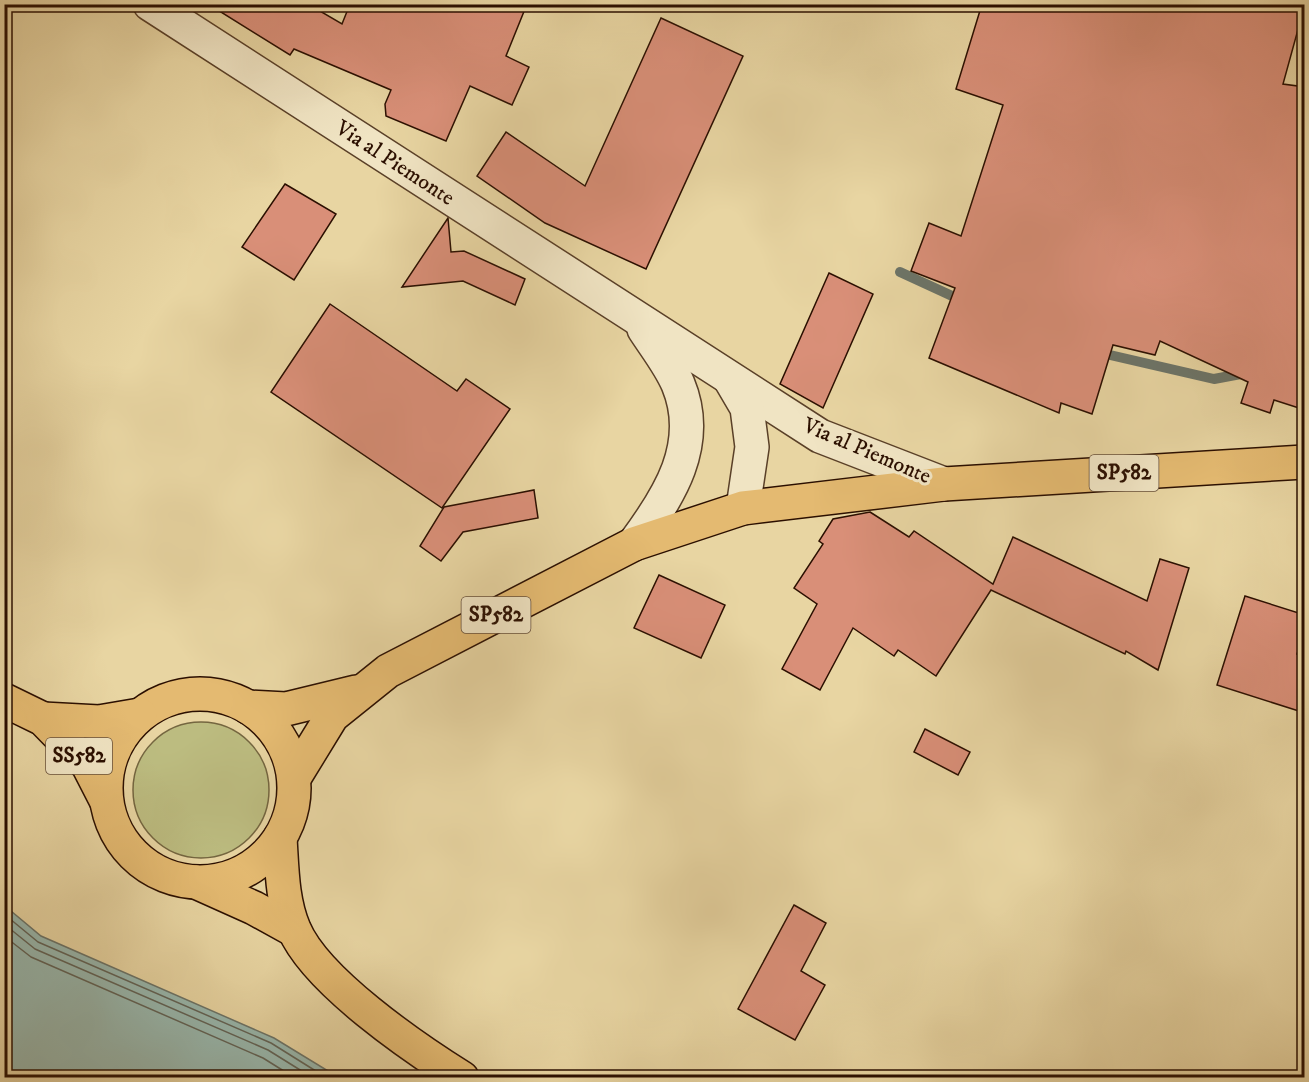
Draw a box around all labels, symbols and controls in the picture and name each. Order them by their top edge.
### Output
street label: Via al Piemonte [330,114,460,211]
street label: Via al Piemonte [798,412,935,490]
road number: SP582 [1090,455,1158,491]
road number: SP582 [462,597,530,633]
road number: SS582 [46,738,112,774]

